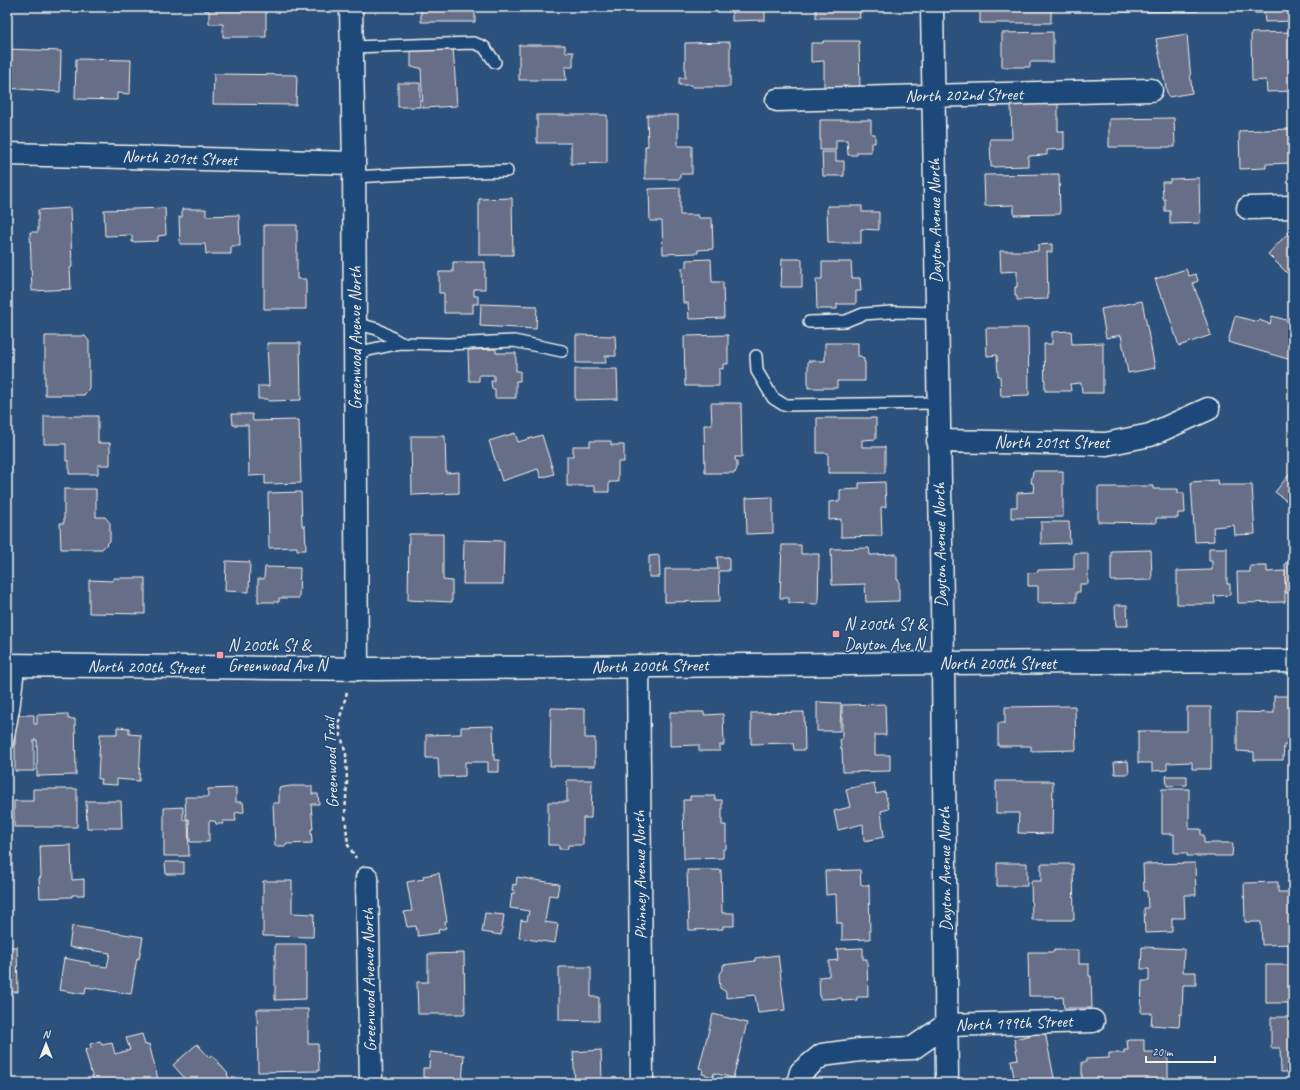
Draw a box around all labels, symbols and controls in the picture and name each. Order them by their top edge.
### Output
street label: North 202nd Street [905,83,1025,107]
street label: North 201st Street [122,146,240,171]
street label: Dayton Avenue North [923,157,947,284]
street label: Greenwood Avenue North [345,266,366,410]
street label: North 201st Street [995,432,1112,453]
street label: Dayton Avenue North [928,481,952,608]
place label: N 200th St & Dayton Ave N [844,614,929,655]
marker: N 200th St & Dayton Ave N [831,629,841,639]
place label: N 200th St & Greenwood Ave N [228,635,329,676]
marker: N 200th St & Greenwood Ave N [215,650,225,660]
street label: North 200th Street [940,653,1059,674]
street label: North 200th Street [591,654,711,678]
street label: North 200th Street [87,655,207,679]
street label: Greenwood Trail [319,714,343,809]
street label: Dayton Avenue North [933,805,957,932]
street label: Phinney Avenue North [628,810,652,940]
street label: Greenwood Avenue North [357,908,381,1052]
street label: North 199th Street [955,1010,1075,1036]
north arrow [26,1024,66,1064]
text: N [43,1027,52,1041]
scale bar [1146,1038,1215,1064]
text: 20 m [1152,1044,1174,1060]

